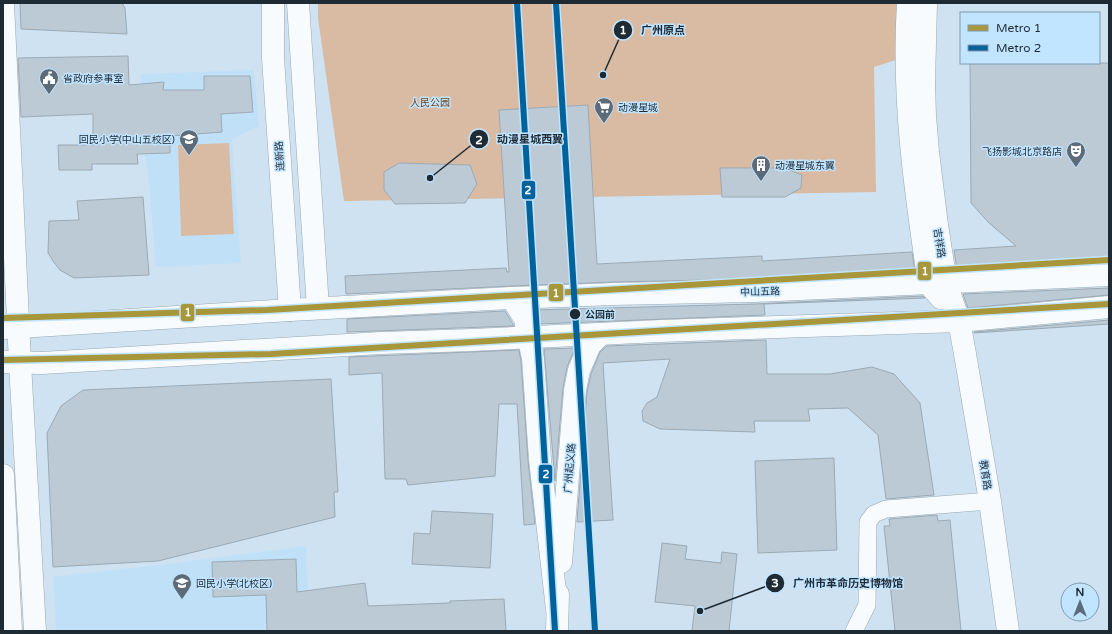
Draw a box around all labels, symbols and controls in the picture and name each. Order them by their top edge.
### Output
legend [960,12,1100,64]
callout: 广州原点 [613,19,693,42]
text: Metro 1 [996,21,1041,35]
text: 1 [619,23,627,37]
text: 广州原点 [641,24,685,37]
text: Metro 2 [996,41,1041,55]
public building icon: 省政府参事室 [38,67,60,95]
place label: 省政府参事室 [63,73,123,85]
supermarket icon: 动漫星城 [593,96,615,124]
park label: 人民公园 [410,97,450,109]
place label: 动漫星城 [618,102,658,114]
school or university icon: 回民小学(中山五校区) [178,128,200,156]
callout: 动漫星城西翼 [469,128,571,151]
text: 2 [475,133,483,147]
text: 动漫星城西翼 [497,133,563,146]
place label: 回民小学(中山五校区) [79,134,175,146]
theatre icon: 飞扬影城北京路店 [1065,140,1087,168]
street label: 连新路 [273,141,287,171]
place label: 飞扬影城北京路店 [982,146,1062,158]
building icon: 动漫星城东翼 [750,154,772,182]
place label: 动漫星城东翼 [775,160,835,172]
line badge: 2 [521,180,536,200]
text: 2 [525,184,532,197]
street label: 吉祥路 [931,227,947,259]
line badge: 1 [917,261,932,281]
text: 1 [922,265,929,278]
line badge: 1 [548,283,564,302]
street label: 中山五路 [740,285,780,299]
text: 1 [553,287,560,300]
line badge: 1 [180,303,195,322]
text: 1 [185,306,192,319]
marker: 公园前 [568,307,582,321]
place label: 公园前 [585,309,615,321]
street label: 广州起义路 [562,443,578,494]
street label: 教育路 [977,459,993,491]
line badge: 2 [538,464,553,484]
text: 2 [543,468,550,481]
school or university icon: 回民小学(北校区) [171,572,193,600]
callout: 广州市革命历史博物馆 [765,572,911,595]
text: 3 [771,576,779,590]
text: 广州市革命历史博物馆 [793,577,903,590]
place label: 回民小学(北校区) [196,578,272,590]
north arrow [1060,582,1100,622]
text: N [1076,586,1084,599]

